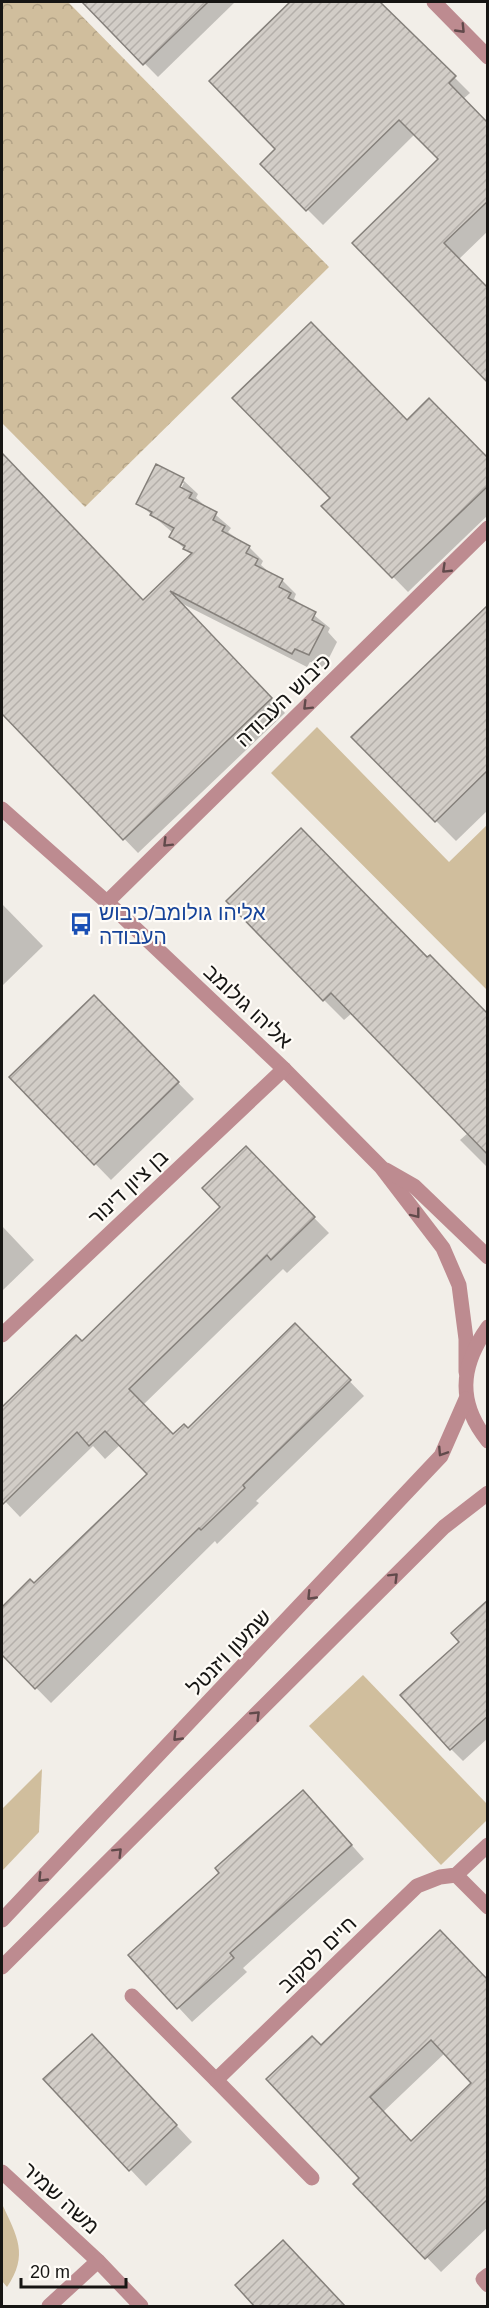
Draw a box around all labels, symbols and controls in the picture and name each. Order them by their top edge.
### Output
one-way arrow [454,23,465,33]
one-way arrow [442,562,453,573]
street label: כיבוש העבודה [231,649,335,751]
one-way arrow [303,699,313,710]
one-way arrow [164,835,175,846]
place label: אליהו גולומב/כיבוש העבודה [99,901,266,948]
bus stop icon: אליהו גולומב/כיבוש העבודה [68,911,94,937]
street label: אליהו גולומב [199,960,297,1052]
street label: בן ציון דינור [84,1145,172,1229]
one-way arrow [408,1207,419,1218]
one-way arrow [438,1446,450,1456]
one-way arrow [387,1573,397,1584]
one-way arrow [308,1589,319,1600]
street label: שמעון ויזנטל [183,1605,275,1699]
one-way arrow [249,1712,260,1723]
one-way arrow [173,1730,184,1741]
one-way arrow [110,1849,121,1860]
one-way arrow [38,1872,49,1882]
street label: חיים לסקוב [273,1911,361,1997]
street label: משה שמיר [18,2158,104,2238]
scale bar [21,2251,126,2289]
text: 20 m [30,2262,70,2282]

